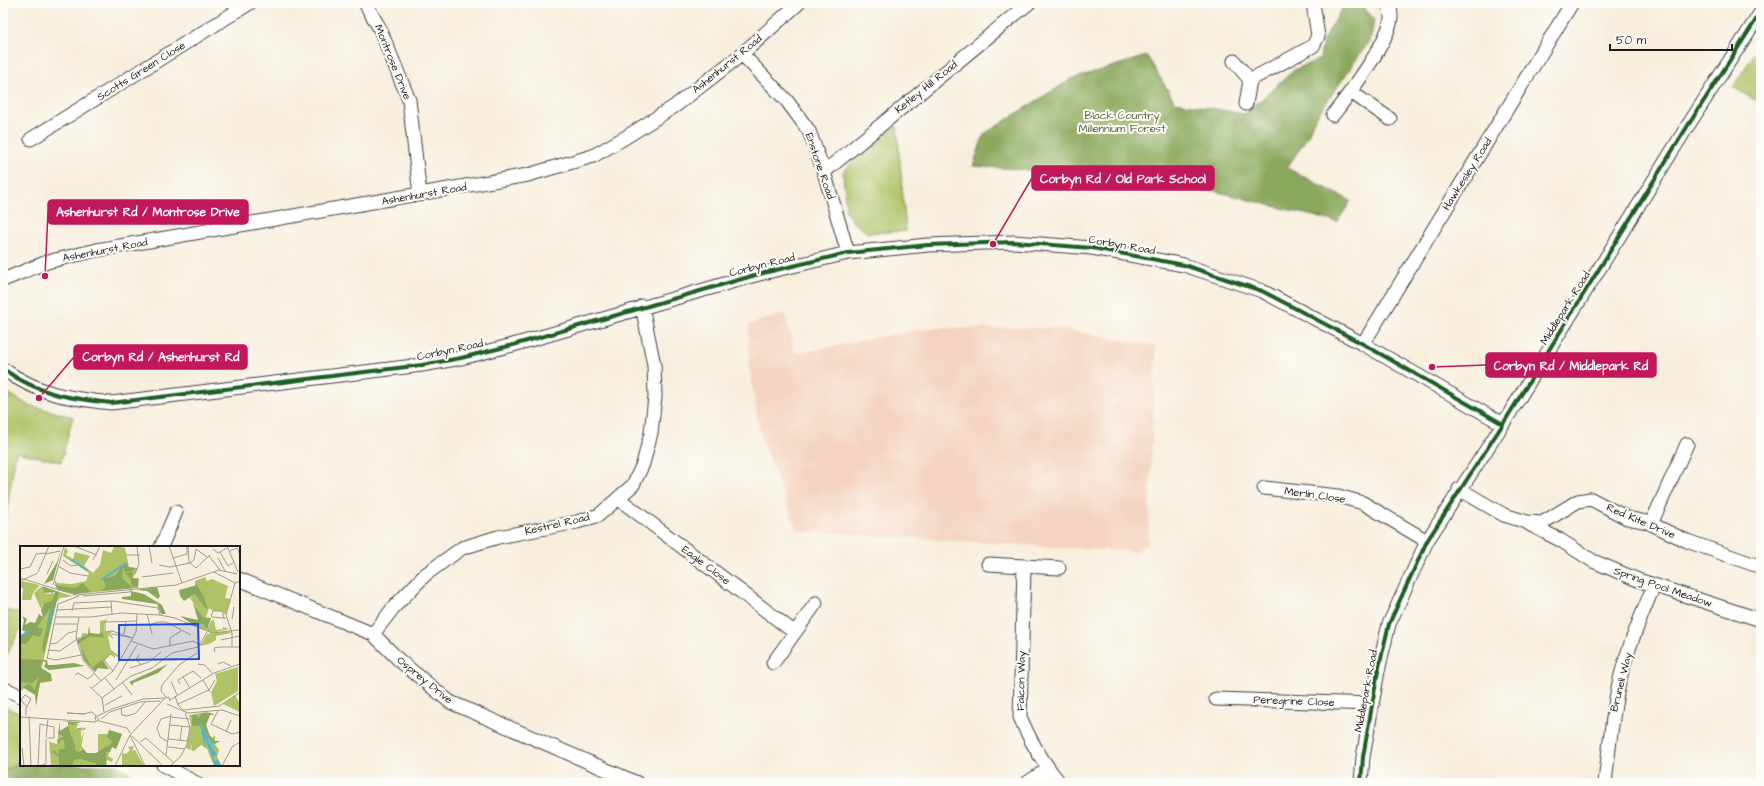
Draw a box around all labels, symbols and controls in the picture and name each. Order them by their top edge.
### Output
street label: Montrose Drive [371,22,415,102]
scale bar [1610,26,1732,52]
street label: Ashenhurst Road [689,31,765,97]
text: 50 m [1616,32,1647,49]
street label: Scotts Green Close [94,38,188,104]
street label: Ketley Hill Road [891,57,961,118]
park label: Black Country Millennium Forest [1078,108,1166,136]
street label: Enstone Road [802,131,838,202]
street label: Hawkesley Road [1439,135,1496,214]
callout: Corbyn Rd / Old Park School [1032,166,1214,190]
text: Corbyn Rd / Old Park School [1040,171,1206,189]
street label: Ashenhurst Road [380,179,468,209]
callout: Ashenhurst Rd / Montrose Drive [48,200,248,224]
text: Ashenhurst Rd / Montrose Drive [56,204,240,221]
street label: Corbyn Road [1087,232,1157,259]
street label: Ashenhurst Road [61,234,149,266]
street label: Corbyn Road [727,249,797,281]
street label: Middlepark Road [1536,268,1594,348]
street label: Corbyn Road [415,336,485,365]
callout: Corbyn Rd / Ashenhurst Rd [74,345,247,369]
text: Corbyn Rd / Ashenhurst Rd [83,349,240,367]
callout: Corbyn Rd / Middlepark Rd [1486,353,1656,377]
text: Corbyn Rd / Middlepark Rd [1494,358,1649,376]
street label: Merlin Close [1283,483,1347,507]
street label: Red Kite Drive [1604,500,1678,542]
street label: Kestrel Road [523,509,591,539]
street label: Eagle Close [678,542,733,589]
inset map [20,546,240,766]
street label: Spring Pool Meadow [1611,563,1714,612]
street label: Middlepark Road [1351,648,1381,734]
street label: Falcon Way [1013,651,1030,711]
street label: Brunell Way [1606,651,1637,714]
street label: Osprey Drive [393,653,456,708]
street label: Peregrine Close [1253,692,1335,711]

